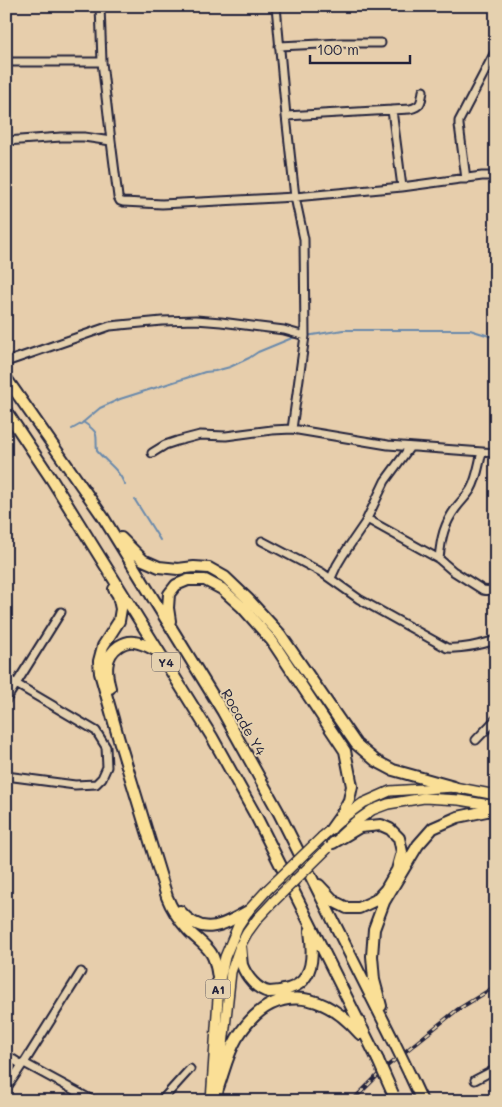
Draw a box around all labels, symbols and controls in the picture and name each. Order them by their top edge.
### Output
scale bar [310,32,410,64]
text: 100 m [317,39,359,59]
road number: Y4 [152,652,180,672]
street label: Rocade Y4 [217,685,271,759]
road number: A1 [206,980,230,999]

